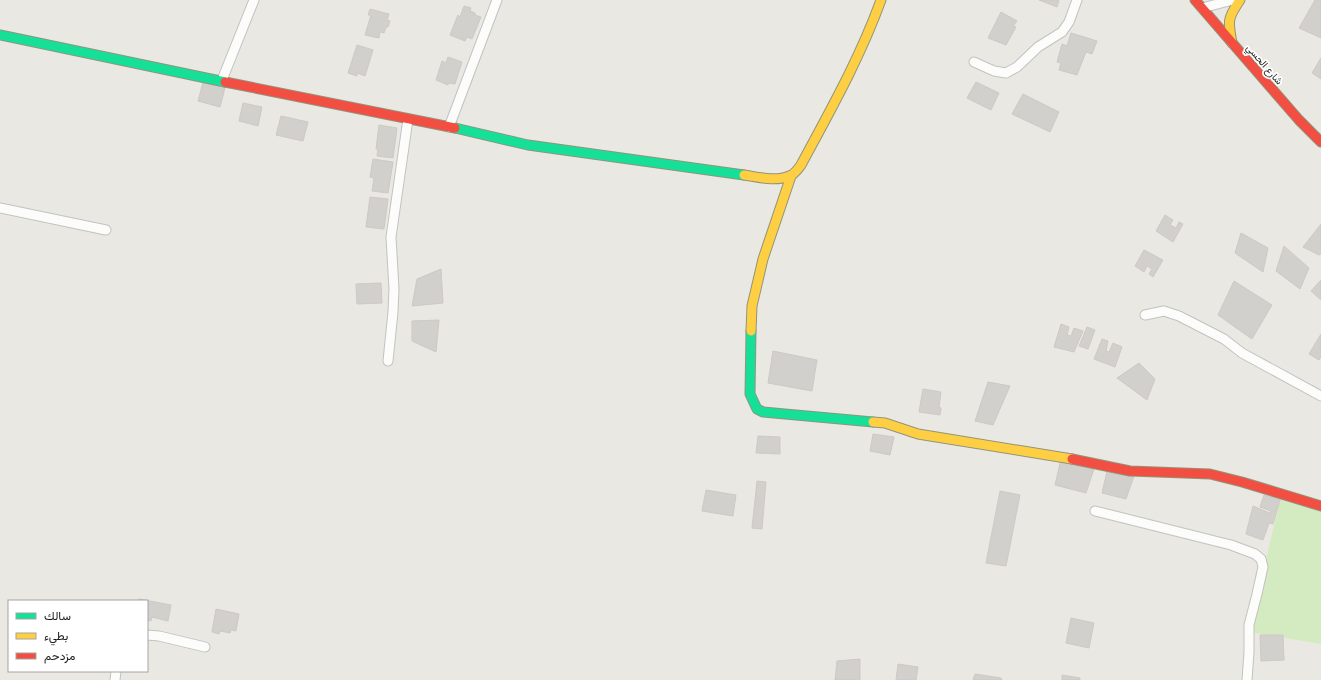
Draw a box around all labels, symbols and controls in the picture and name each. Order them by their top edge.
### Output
street label: شارع الحسي [1242,41,1286,89]
legend [8,600,148,672]
text: سالك [44,608,71,623]
text: بطيء [44,628,68,646]
text: مزدحم [44,648,75,664]

